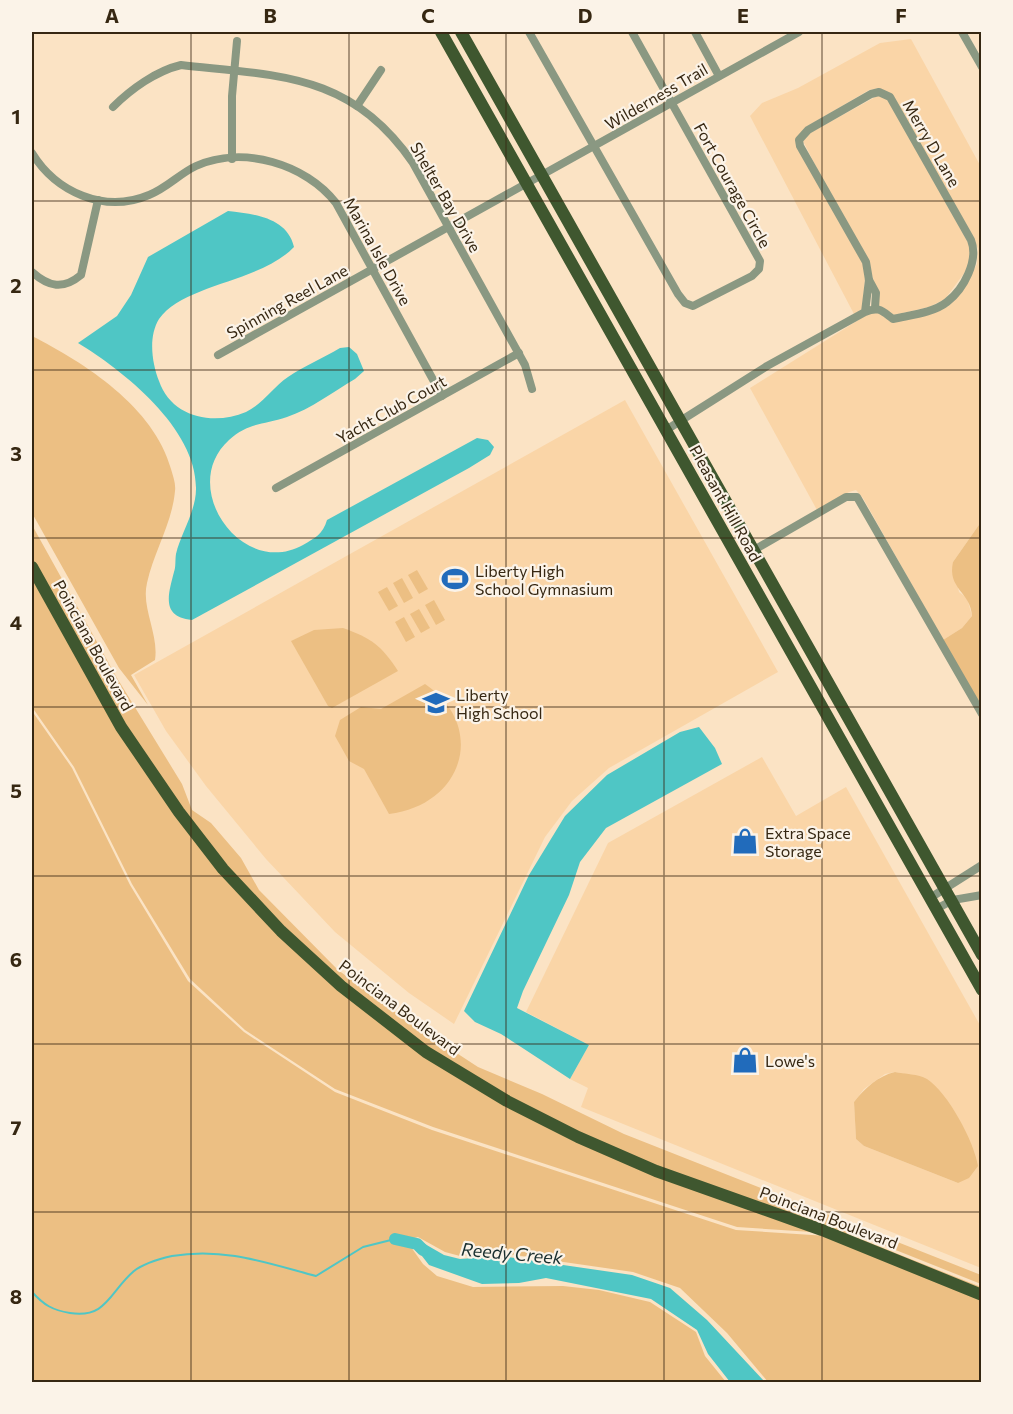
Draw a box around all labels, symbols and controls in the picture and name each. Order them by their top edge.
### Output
text: A [105,3,119,27]
text: B [263,3,277,27]
text: C [421,3,435,27]
text: D [578,3,592,27]
text: E [737,3,749,27]
text: F [895,3,907,27]
street label: Wilderness Trail [601,59,711,133]
street label: Merry D Lane [899,96,965,190]
text: 1 [11,104,21,128]
street label: Fort Courage Circle [691,119,775,251]
street label: Shelter Bay Drive [407,139,485,255]
street label: Marina Isle Drive [340,194,416,308]
street label: Spinning Reel Lane [223,260,351,342]
text: 2 [10,273,22,297]
street label: Yacht Club Court [333,371,450,447]
text: 3 [10,441,22,465]
street label: Pleasant Hill Road [686,442,766,564]
place label: Liberty High School Gymnasium [475,561,613,598]
sports icon: Liberty High School Gymnasium [440,564,470,594]
street label: Poinciana Boulevard [50,576,138,714]
text: 4 [10,610,22,634]
place label: Liberty High School [456,685,543,722]
school or university icon: Liberty High School [421,688,451,718]
text: 5 [10,778,22,802]
place label: Extra Space Storage [765,823,851,860]
shop icon: Extra Space Storage [730,826,760,856]
text: 6 [10,947,22,971]
street label: Poinciana Boulevard [336,955,464,1059]
shop icon: Lowe's [730,1045,760,1075]
place label: Lowe's [765,1051,815,1070]
text: 7 [11,1115,22,1139]
street label: Poinciana Boulevard [757,1182,901,1252]
water label: Reedy Creek [460,1238,565,1268]
text: 8 [10,1284,22,1308]

